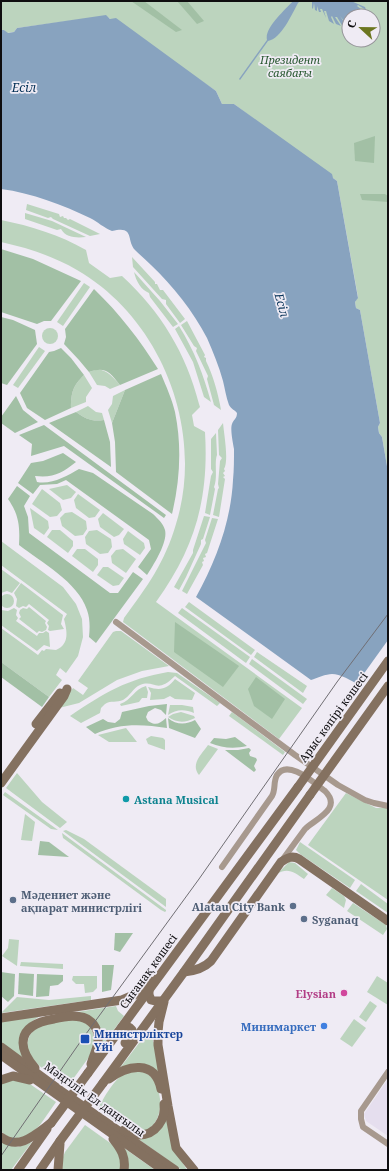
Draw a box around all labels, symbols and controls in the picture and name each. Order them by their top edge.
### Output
north arrow [341,8,381,48]
text: С [343,18,360,30]
park label: Президент саябағы [259,52,320,80]
water label: Есіл [11,79,36,96]
water label: Есіл [270,290,293,319]
street label: Арыс көпірі көшесі [295,669,371,765]
place label: Astana Musical [134,792,219,807]
marker: Astana Musical [121,794,131,804]
place label: Мәдениет және ақпарат министрлігі [21,887,142,915]
marker: Мәдениет және ақпарат министрлігі [8,895,18,905]
place label: Alatau City Bank [192,899,285,914]
marker: Alatau City Bank [288,901,298,911]
place label: Syganaq [312,912,358,927]
marker: Syganaq [299,914,309,924]
street label: Сығанақ көшесі [116,930,180,1011]
place label: Elysian [295,986,337,1001]
marker: Elysian [339,988,349,998]
place label: Минимаркет [241,1019,316,1034]
marker: Минимаркет [319,1021,329,1031]
place label: Министрліктер Үйі [94,1026,183,1054]
marker: Министрліктер Үйі [79,1033,91,1045]
street label: Мәңгілік Ел даңғылы [42,1058,148,1140]

